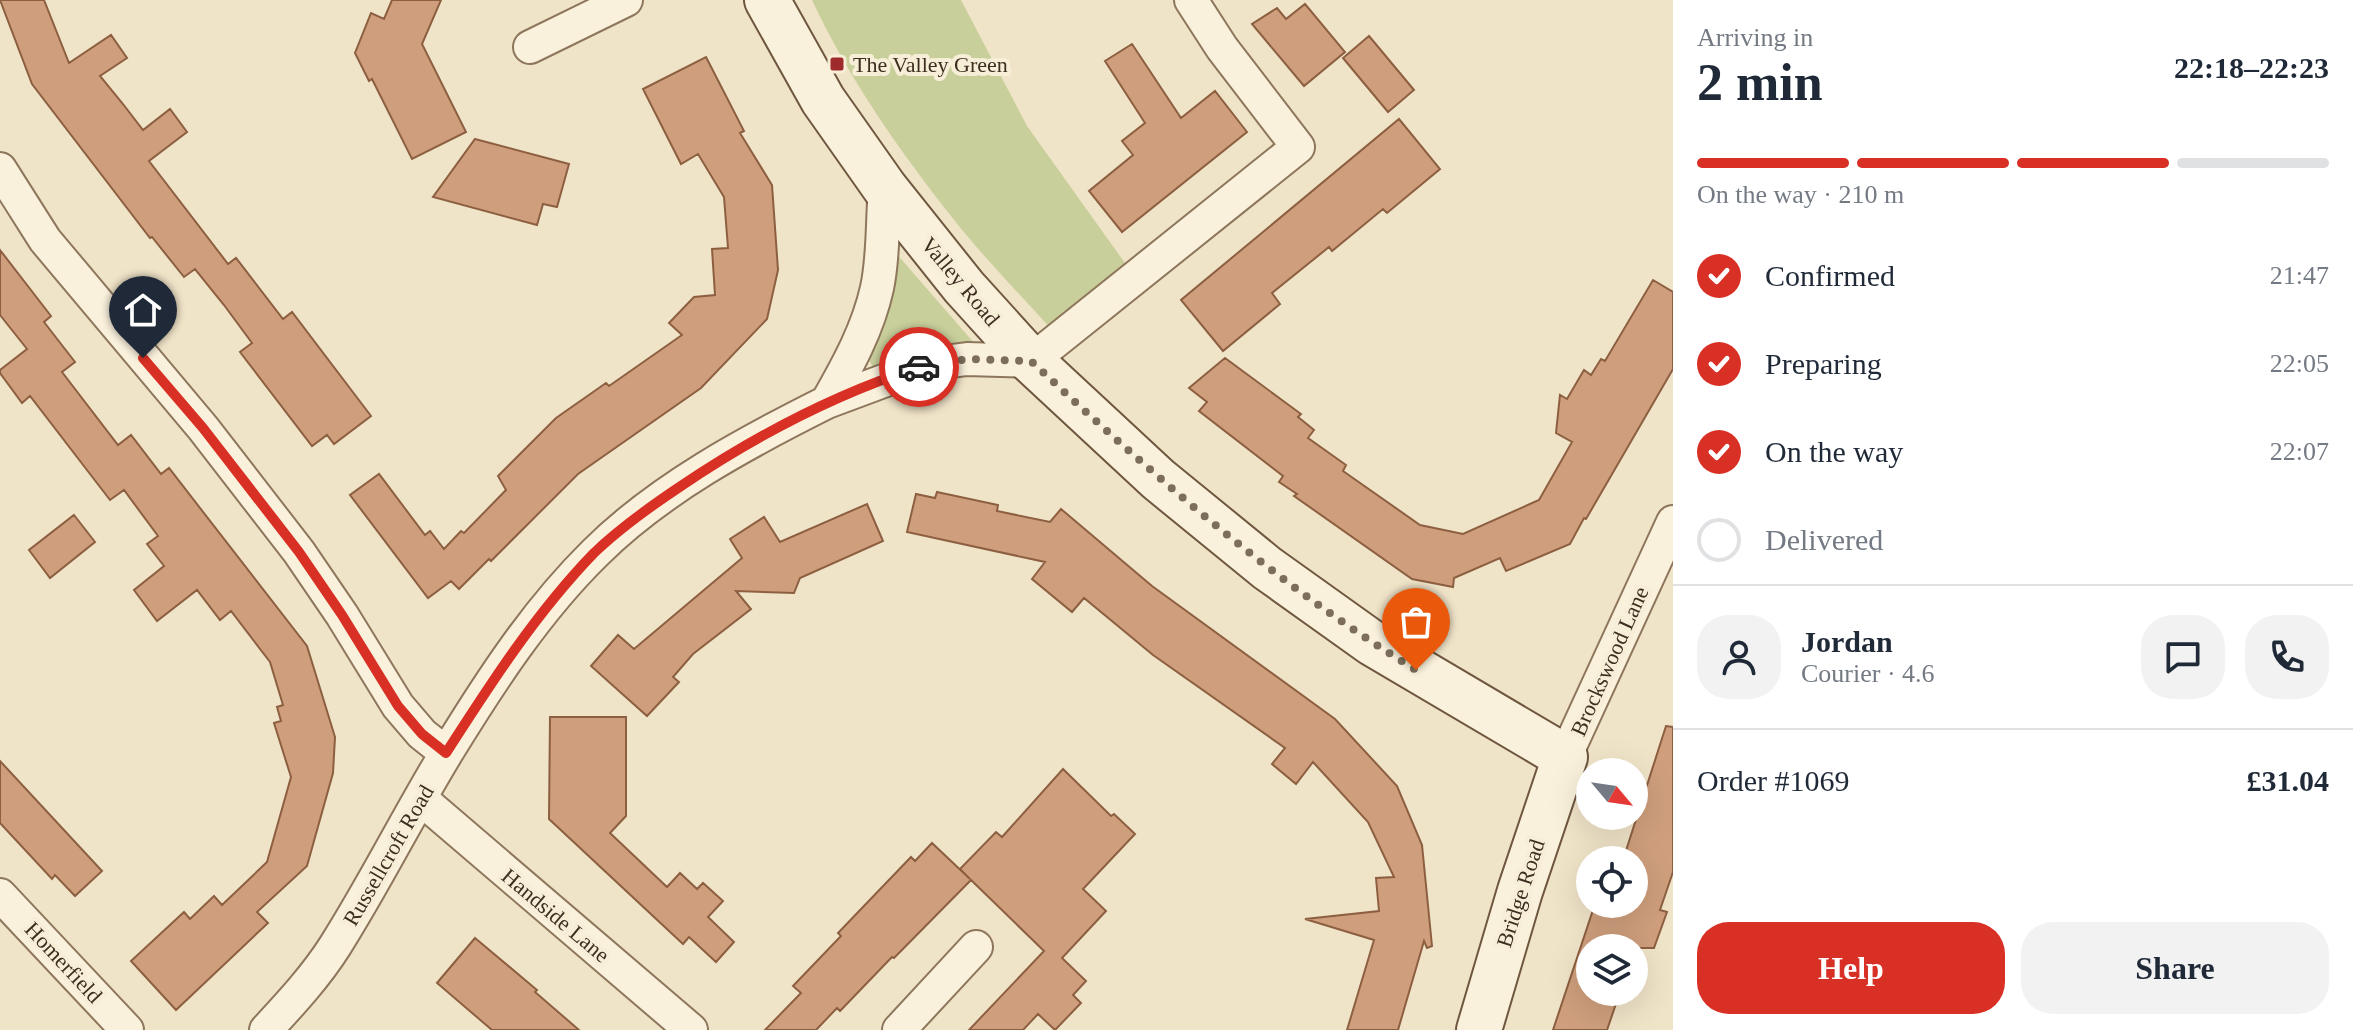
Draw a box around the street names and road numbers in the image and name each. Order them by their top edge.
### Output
street label: Valley Road [916,232,1005,331]
street label: Brockswood Lane [1565,583,1654,740]
street label: Russellcroft Road [338,780,439,930]
street label: Bridge Road [1491,836,1550,950]
street label: Handside Lane [497,863,614,968]
street label: Homerfield [20,917,107,1008]

